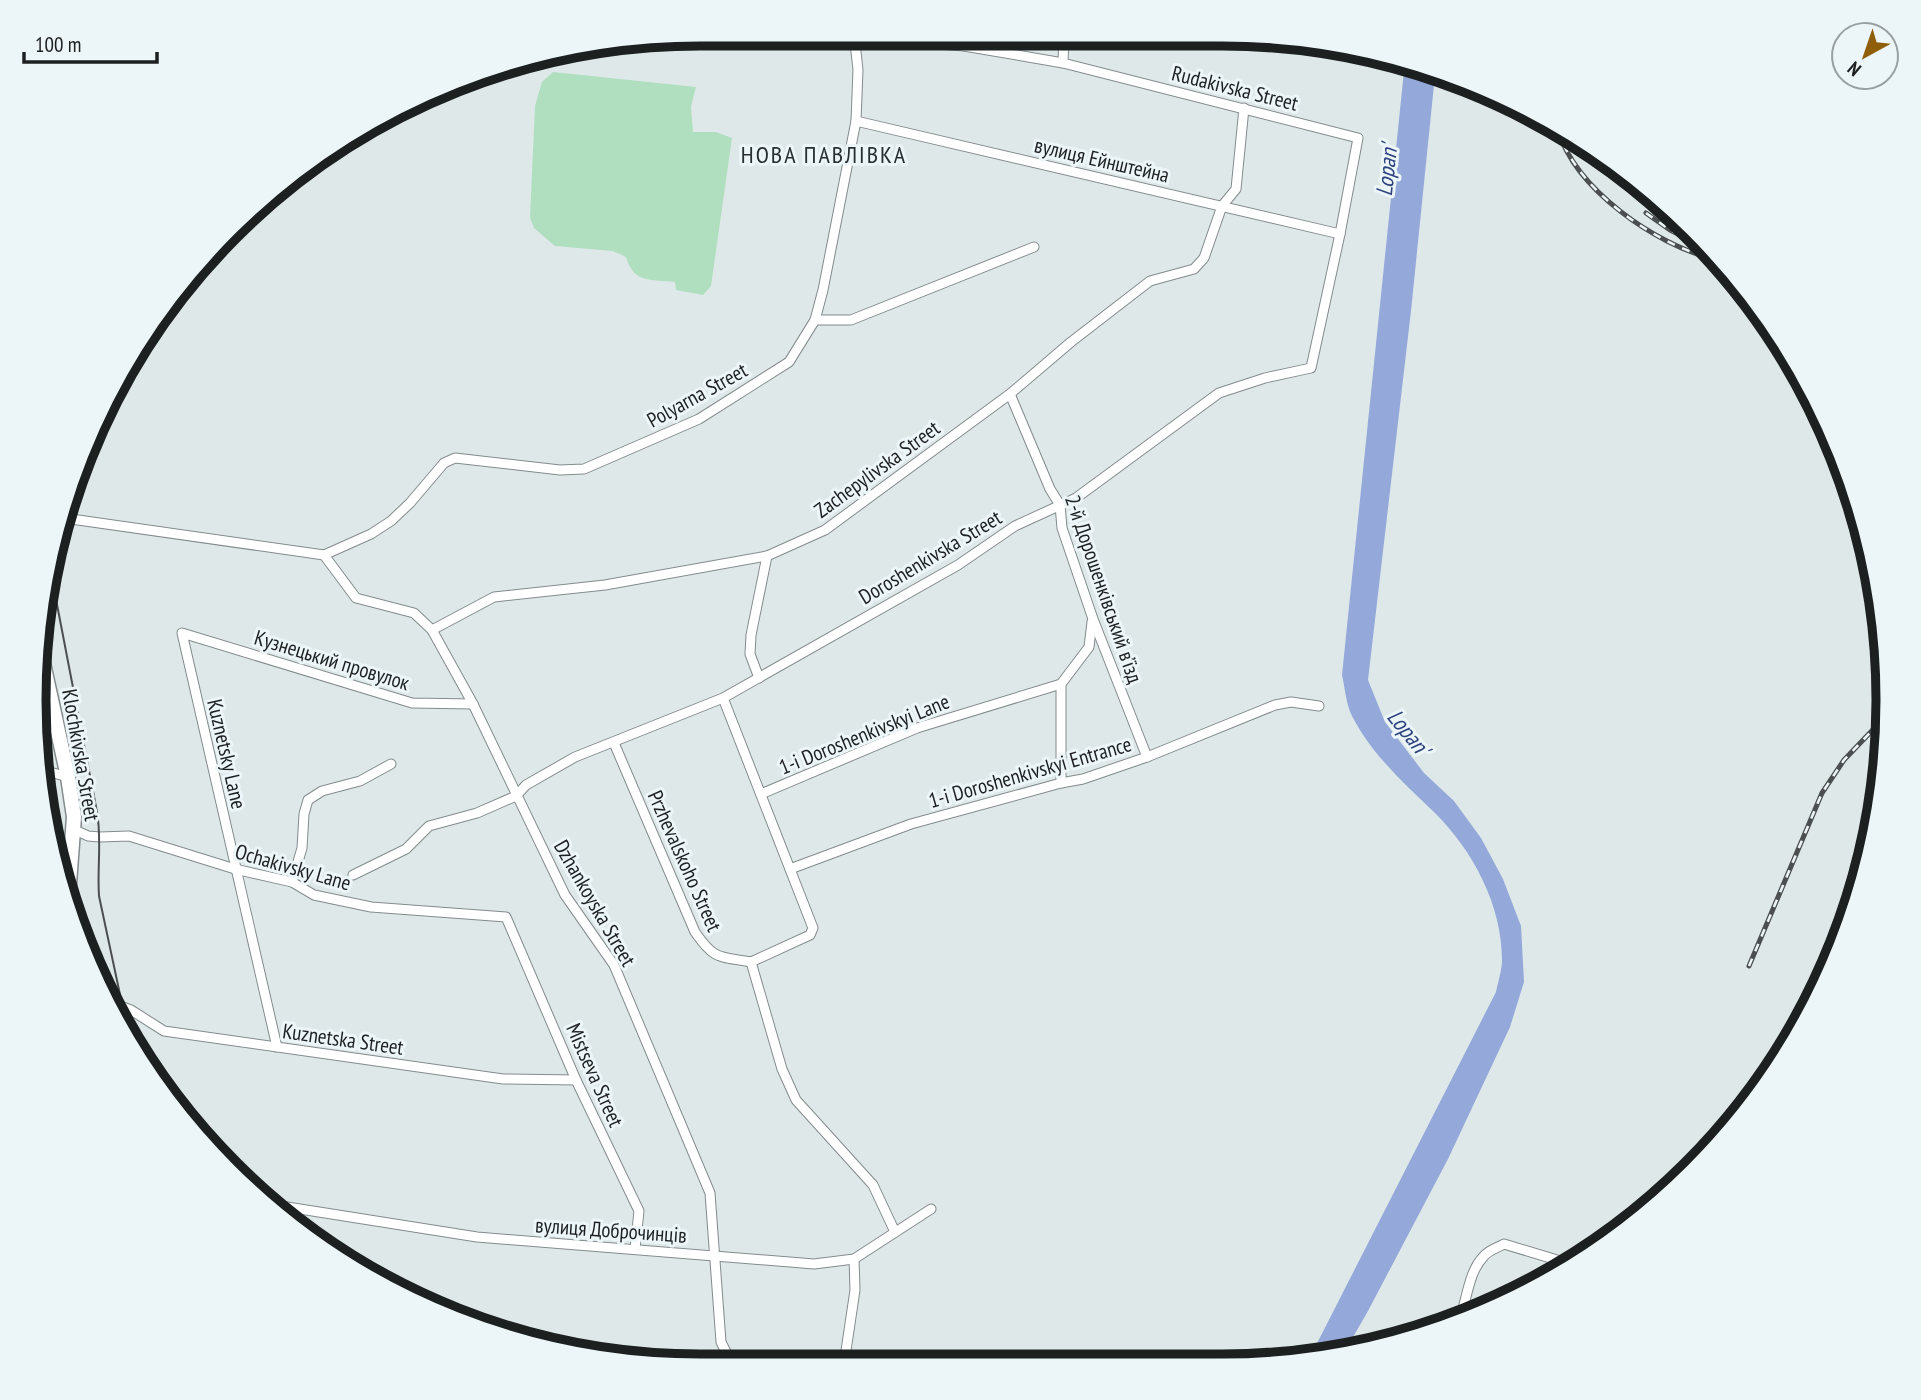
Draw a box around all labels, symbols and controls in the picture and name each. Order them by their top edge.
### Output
scale bar [24,21,158,65]
north arrow [1830,21,1900,91]
text: 100 m [35,31,81,58]
text: N [1842,57,1866,82]
street label: Rudakivska Street [1169,59,1301,117]
street label: вулиця Ейнштейна [1032,131,1172,189]
district label: НОВА ПАВЛІВКА [741,139,907,170]
water label: Lopan' [1369,139,1404,197]
street label: Polyarna Street [642,356,752,434]
street label: Zachepylivska Street [809,414,945,524]
street label: 2-й Дорошенківський в’їзд [1059,491,1149,687]
street label: Doroshenkivska Street [854,504,1006,610]
street label: Кузнецький провулок [251,624,413,696]
street label: Klochkivska Street [56,687,106,823]
street label: 1-i Doroshenkivskyi Lane [775,687,953,781]
street label: Kuznetsky Lane [201,696,253,812]
water label: Lopan' [1381,703,1439,764]
street label: 1-i Doroshenkivskyi Entrance [925,730,1135,814]
street label: Przhevalskoho Street [642,786,728,936]
street label: Dzhankoyska Street [548,835,642,971]
street label: Ochakivsky Lane [232,838,354,896]
street label: Kuznetska Street [281,1017,405,1061]
street label: Mistseva Street [560,1019,630,1131]
street label: вулиця Доброчинців [534,1211,688,1249]

